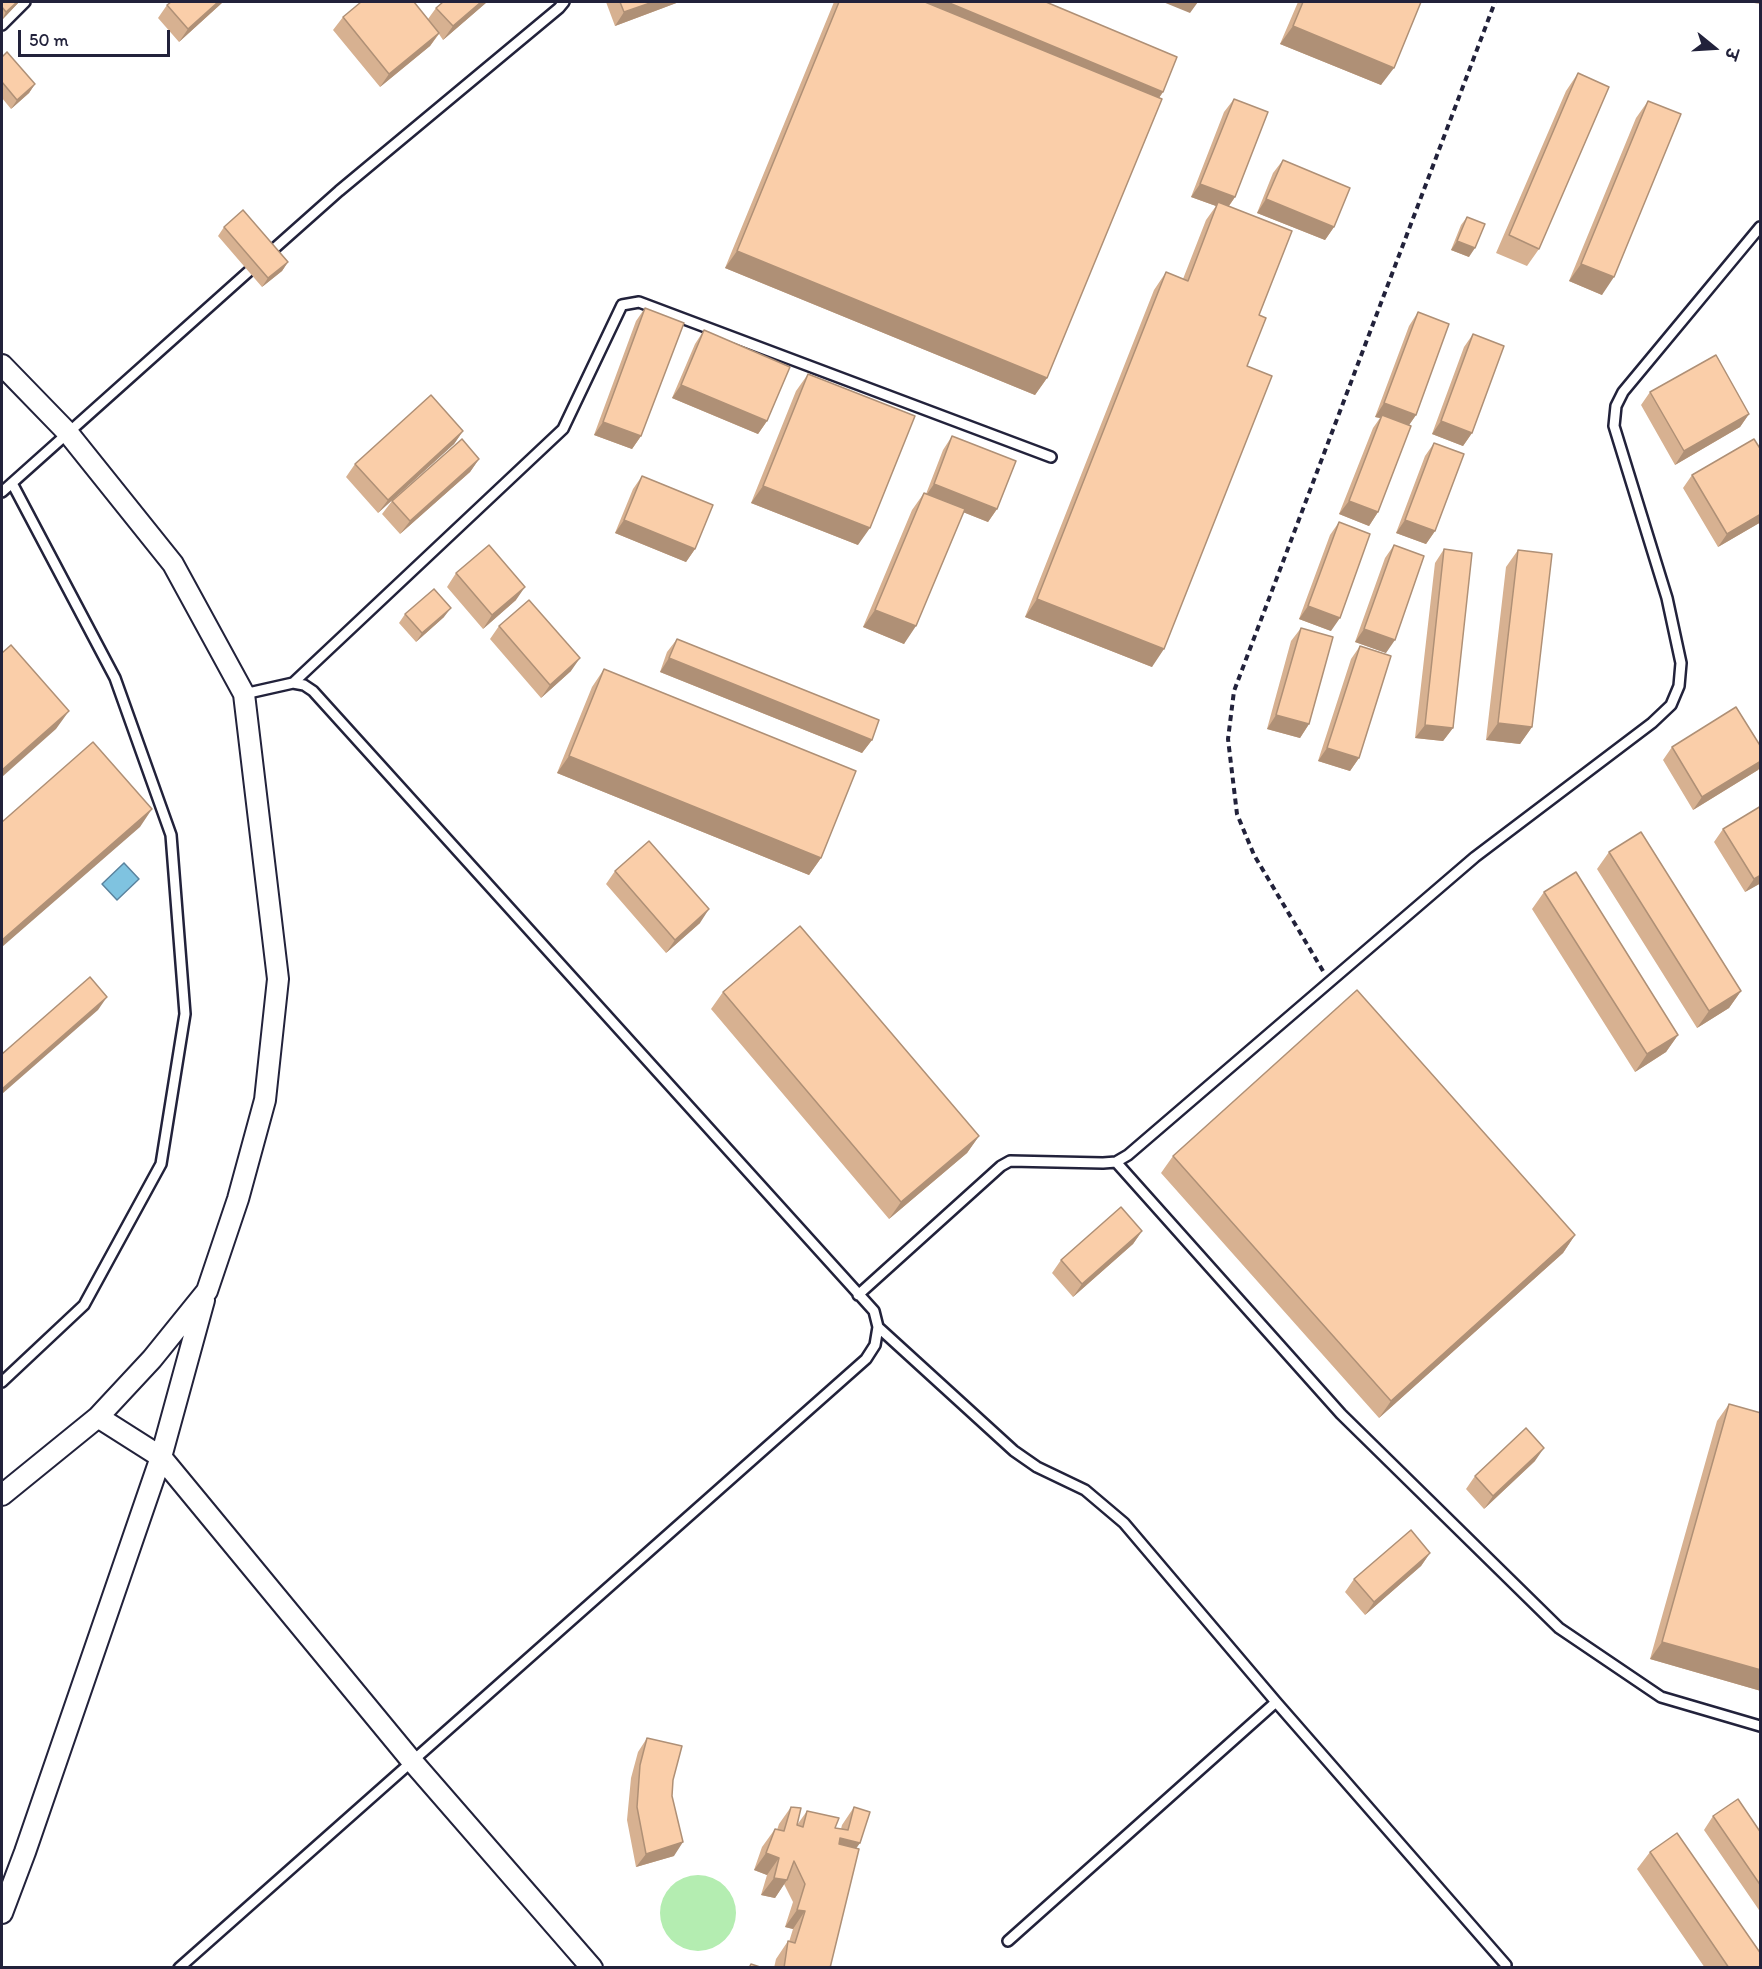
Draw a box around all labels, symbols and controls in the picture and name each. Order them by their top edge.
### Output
scale bar [21,18,172,56]
north arrow [1684,18,1744,78]
text: 50 m [29,29,69,51]
text: उ [1721,46,1742,62]

